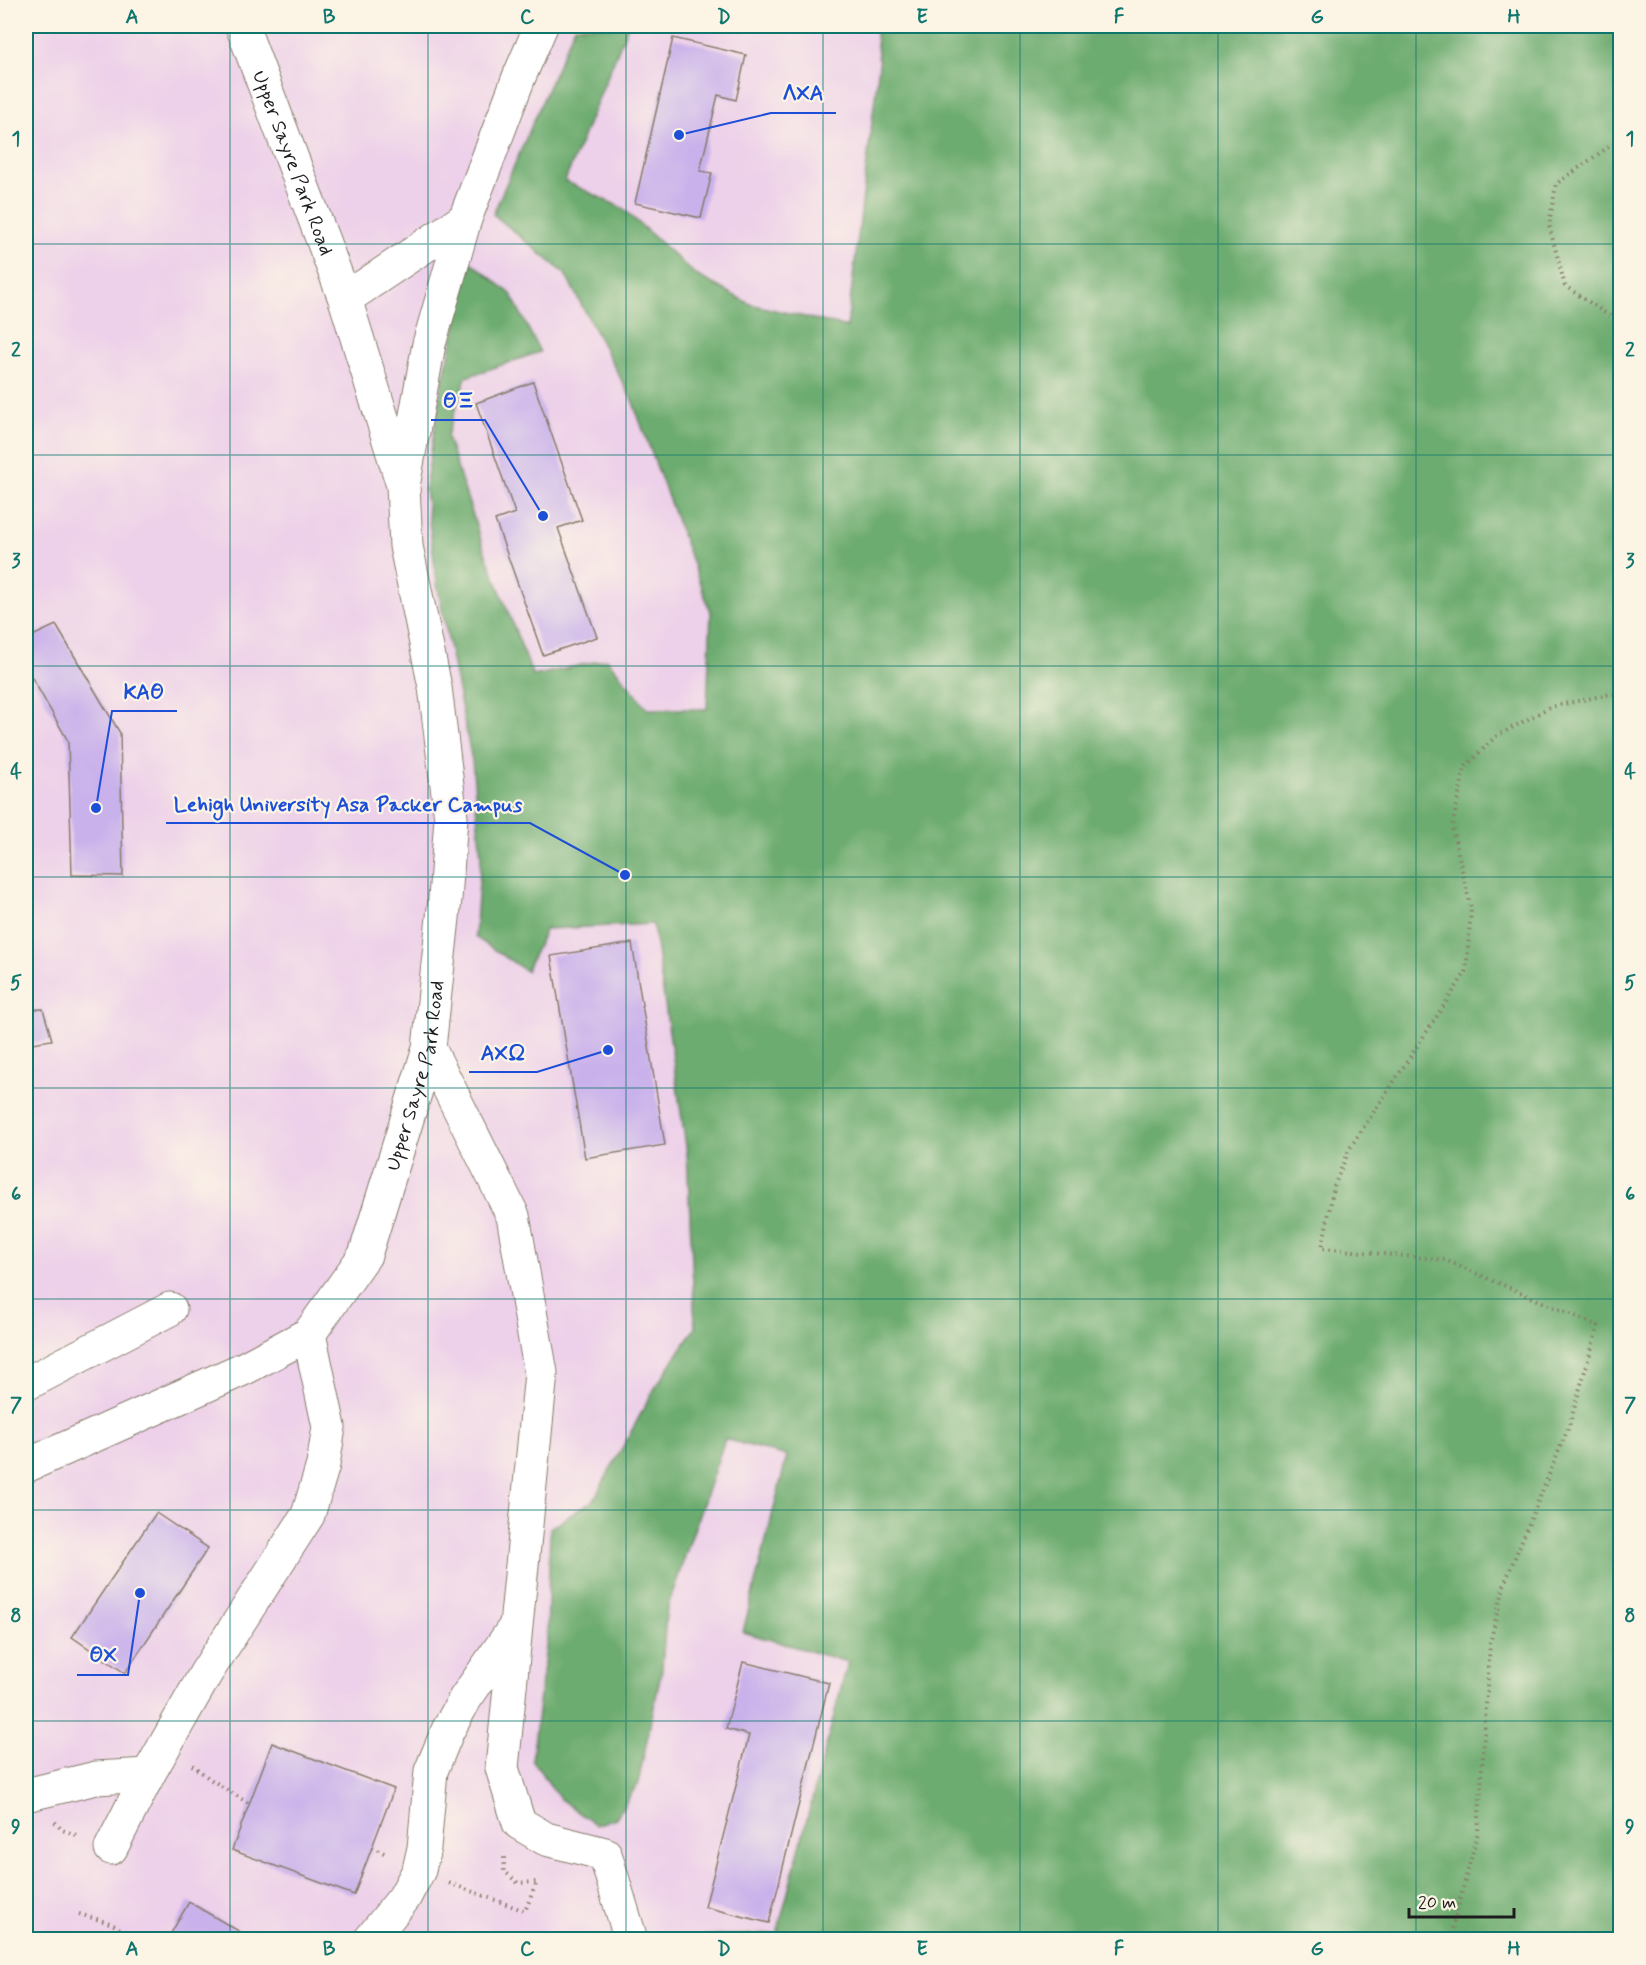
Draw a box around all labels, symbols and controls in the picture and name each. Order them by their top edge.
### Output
text: A [125,4,139,31]
text: B [323,4,336,31]
text: C [520,4,535,31]
text: D [717,4,731,31]
text: E [916,4,928,31]
text: F [1114,4,1125,31]
text: G [1310,4,1324,31]
text: H [1507,4,1521,31]
street label: Upper Sayre Park Road [245,67,339,259]
callout: ΛΧΑ [771,74,836,113]
text: ΛΧΑ [782,80,824,108]
text: 1 [12,126,20,153]
text: 1 [1626,126,1634,153]
text: 2 [11,337,21,364]
text: 2 [1625,337,1635,364]
callout: ΘΞ [431,381,485,420]
text: ΘΞ [443,388,473,416]
text: 3 [11,548,21,575]
text: 3 [1625,548,1635,575]
callout: ΚΑΘ [112,672,177,711]
text: ΚΑΘ [124,679,164,707]
text: 4 [10,759,22,786]
text: 4 [1624,759,1636,786]
callout: Lehigh University Asa Packer Campus [166,784,530,823]
text: Lehigh University Asa Packer Campus [174,791,523,821]
text: 5 [10,970,22,997]
text: 5 [1624,970,1636,997]
street label: Upper Sayre Park Road [380,979,451,1174]
callout: ΑΧΩ [469,1033,537,1072]
text: ΑΧΩ [481,1040,525,1068]
text: 6 [11,1181,21,1208]
text: 6 [1625,1181,1635,1208]
text: 7 [10,1392,22,1419]
text: 7 [1624,1392,1636,1419]
text: 8 [10,1603,22,1630]
text: 8 [1624,1603,1636,1630]
callout: ΘΧ [77,1636,128,1675]
text: ΘΧ [89,1642,117,1670]
text: 9 [11,1814,21,1841]
text: 9 [1625,1814,1635,1841]
scale bar [1409,1881,1514,1919]
text: 20 m [1418,1891,1456,1915]
text: A [125,1936,139,1963]
text: B [323,1936,336,1963]
text: C [520,1936,535,1963]
text: D [717,1936,731,1963]
text: E [916,1936,928,1963]
text: F [1114,1936,1125,1963]
text: G [1310,1936,1324,1963]
text: H [1507,1936,1521,1963]

